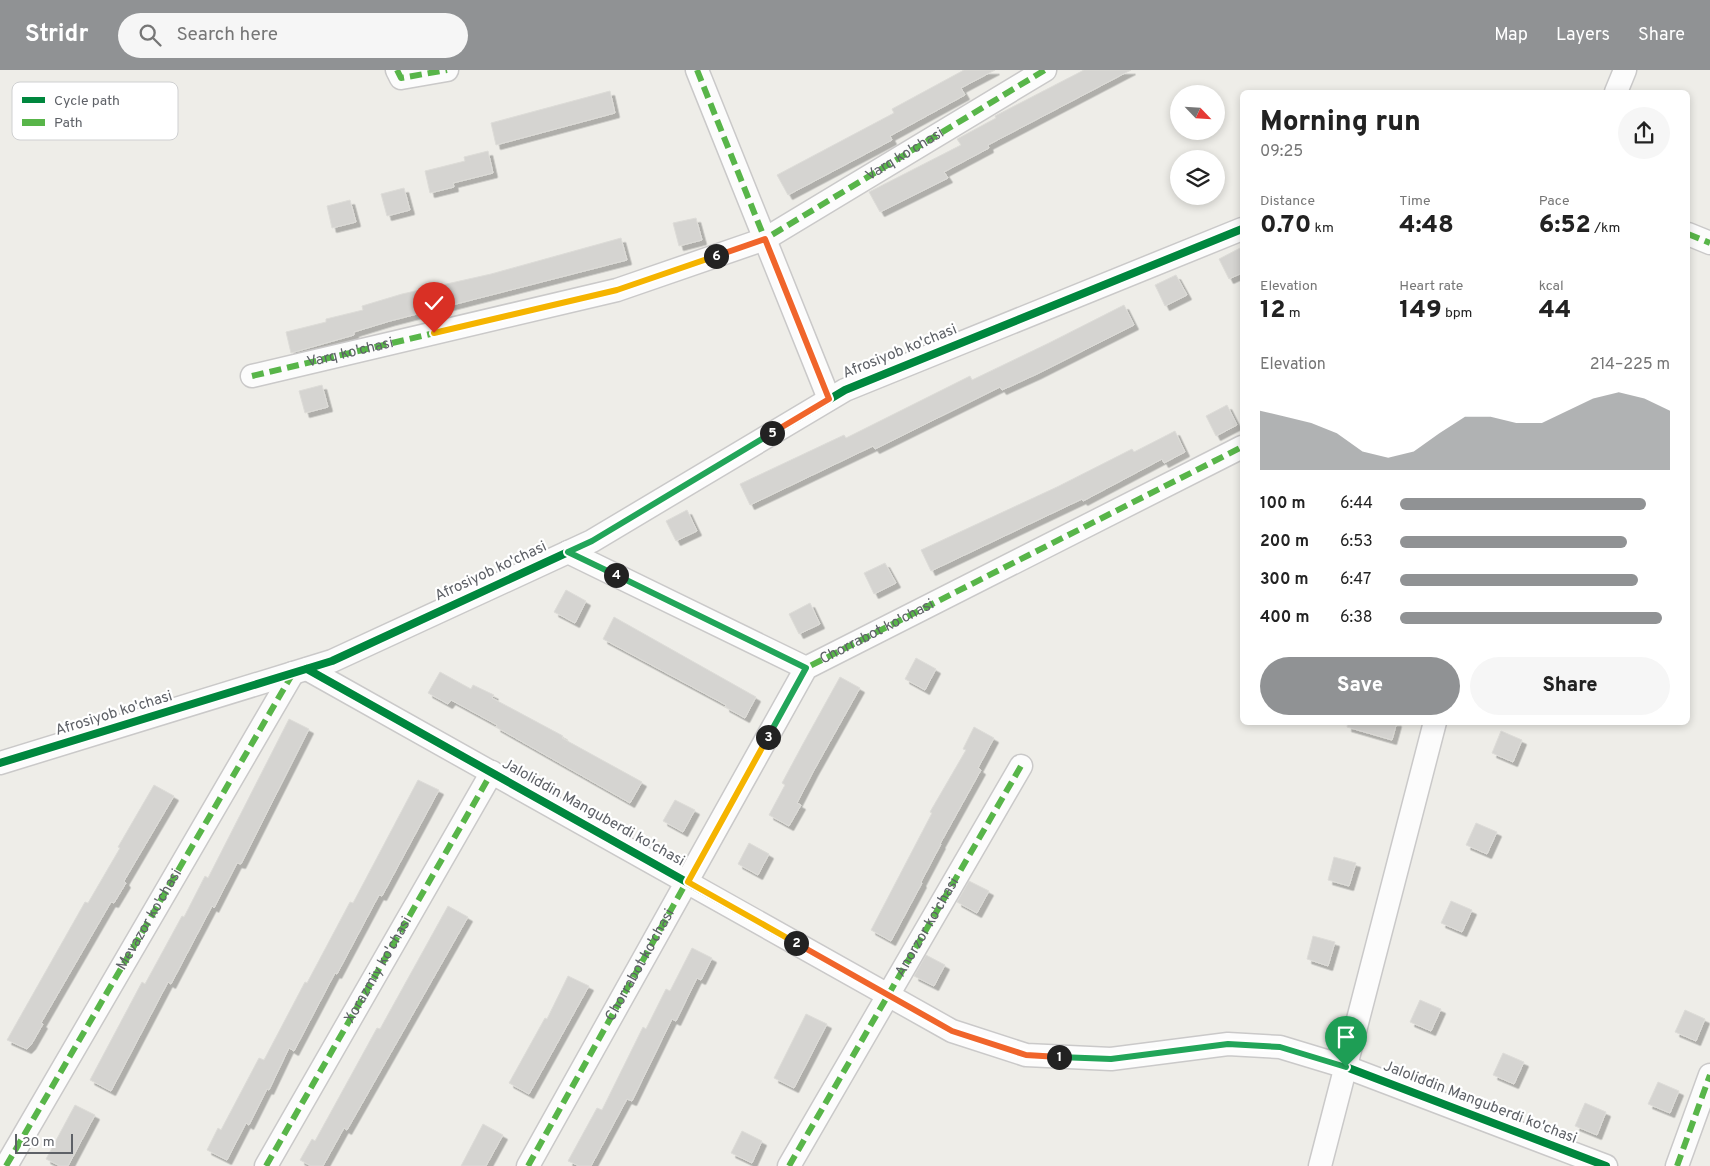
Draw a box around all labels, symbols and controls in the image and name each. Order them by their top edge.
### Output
search box [118,13,468,58]
text: Stridr [25,20,88,50]
icon: search [136,21,164,49]
text: Search here [176,23,278,47]
text: Map [1494,24,1528,47]
text: Layers [1556,24,1610,47]
text: Share [1638,24,1685,47]
legend [12,82,178,140]
north arrow [1170,85,1225,140]
map controls [1170,85,1225,205]
text: Cycle path [54,93,120,110]
text: Morning run [1260,105,1421,141]
button: share [1618,107,1670,159]
text: Path [54,115,83,132]
street label: Varq ko'chasi [862,124,948,185]
text: 09:25 [1260,142,1303,162]
button: layers [1170,150,1225,205]
text: Distance [1260,193,1315,210]
text: Time [1399,193,1431,210]
text: Pace [1539,193,1569,210]
text: 0.70 [1260,210,1311,242]
text: 4:48 [1399,210,1454,242]
text: 6:52 [1539,210,1591,242]
text: km [1311,220,1334,237]
text: /km [1591,220,1620,237]
pin: 6 [704,244,728,268]
text: 6 [712,248,721,265]
text: Elevation [1260,278,1318,295]
text: Heart rate [1399,278,1463,295]
text: kcal [1539,278,1564,295]
pin [413,282,455,333]
icon: check [420,289,448,317]
text: 12 [1260,295,1286,327]
text: 149 [1399,295,1442,327]
text: 44 [1539,295,1571,327]
text: m [1286,305,1301,322]
text: bpm [1442,305,1472,322]
street label: Afrosiyob ko'chasi [840,320,960,384]
street label: Varq ko'chasi [305,333,395,372]
text: Elevation [1260,355,1326,375]
text: 214–225 m [1590,355,1670,375]
pin: 5 [760,420,784,446]
text: 5 [768,425,777,442]
text: 100 m [1260,494,1306,514]
text: 6:44 [1340,494,1373,514]
text: 200 m [1260,532,1309,552]
text: 6:53 [1340,532,1373,552]
street label: Afrosiyob ko'chasi [432,538,550,606]
pin: 4 [604,562,628,588]
text: 4 [612,567,621,584]
text: 300 m [1260,570,1308,590]
text: 6:47 [1340,570,1371,590]
street label: Chorrabot ko'chasi [817,595,937,669]
text: 400 m [1260,608,1309,628]
text: 6:38 [1340,608,1373,628]
button: Save [1260,657,1460,715]
button: Share [1470,657,1670,715]
street label: Afrosiyob ko'chasi [53,687,175,741]
pin: 3 [756,724,780,750]
text: 3 [764,729,773,746]
street label: Jaloliddin Manguberdi ko'chasi [498,755,688,871]
street label: Mevazor ko'chasi [112,866,186,974]
street label: Anorzor ko'chasi [891,874,964,980]
street label: Chorrabot ko'chasi [601,906,679,1025]
street label: Xorazmiy ko'chasi [340,913,416,1027]
pin: 2 [784,930,808,956]
text: 2 [792,935,801,952]
pin [1325,1016,1367,1067]
icon: arrive [1332,1023,1360,1051]
pin: 1 [1046,1044,1072,1070]
text: 1 [1057,1049,1062,1066]
street label: Jaloliddin Manguberdi ko'chasi [1380,1057,1580,1149]
scale bar [15,1131,72,1154]
text: 20 m [22,1134,55,1151]

